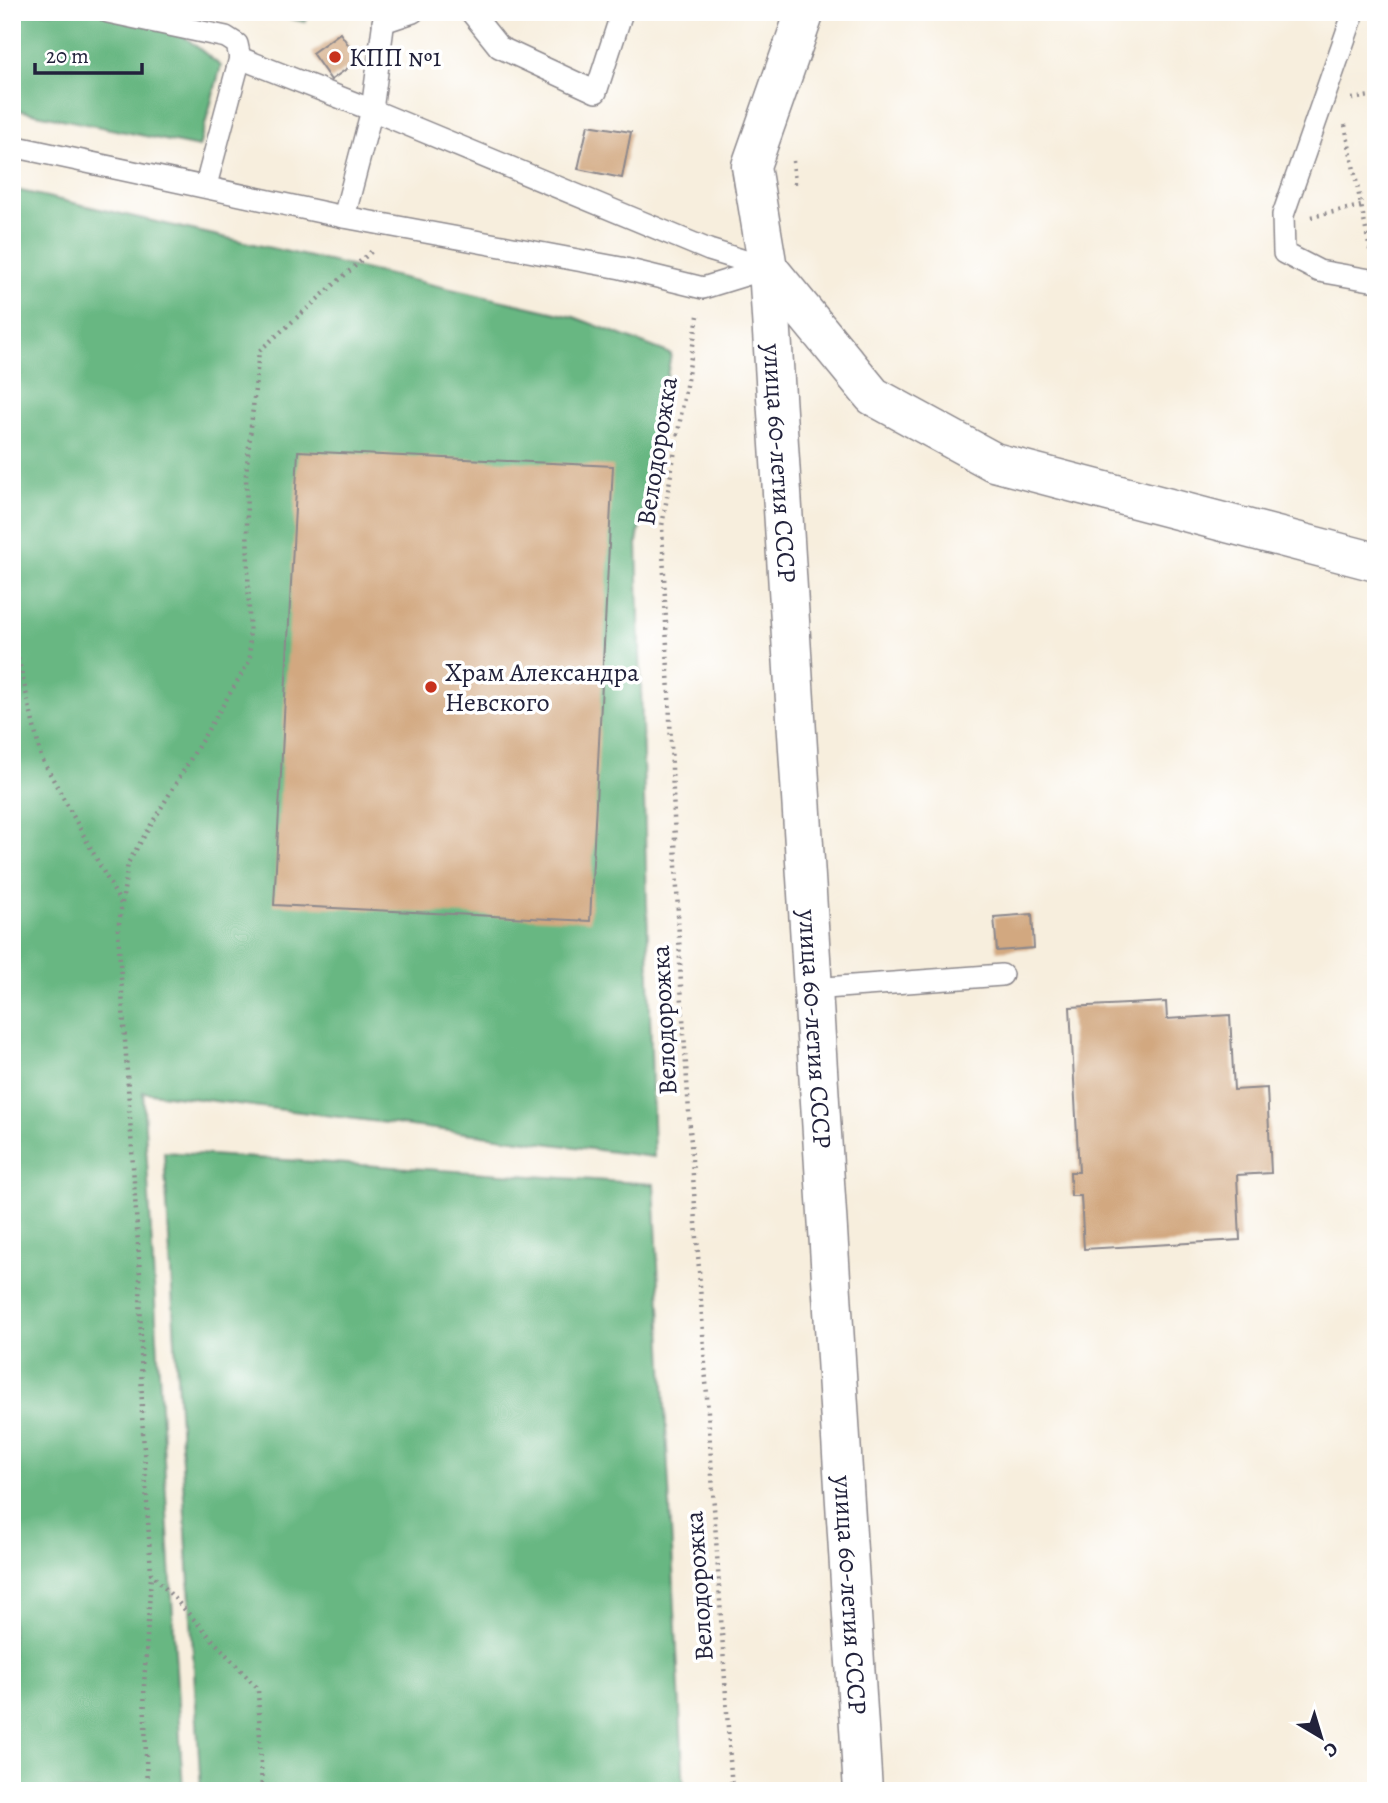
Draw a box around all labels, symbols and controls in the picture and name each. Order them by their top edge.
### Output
scale bar [35,32,142,76]
place label: КПП №1 [349,40,441,75]
text: 20 m [46,42,89,70]
marker: КПП №1 [327,49,343,65]
street label: улица 60-летия СССР [755,342,805,583]
street label: Велодорожка [628,374,686,528]
place label: Храм Александра Невского [445,655,639,720]
marker: Храм Александра Невского [423,679,439,695]
street label: улица 60-летия СССР [790,907,840,1149]
street label: Велодорожка [643,944,685,1096]
street label: улица 60-летия СССР [826,1473,876,1715]
street label: Велодорожка [676,1510,722,1662]
north arrow [1286,1702,1356,1772]
text: С [1318,1736,1343,1763]

